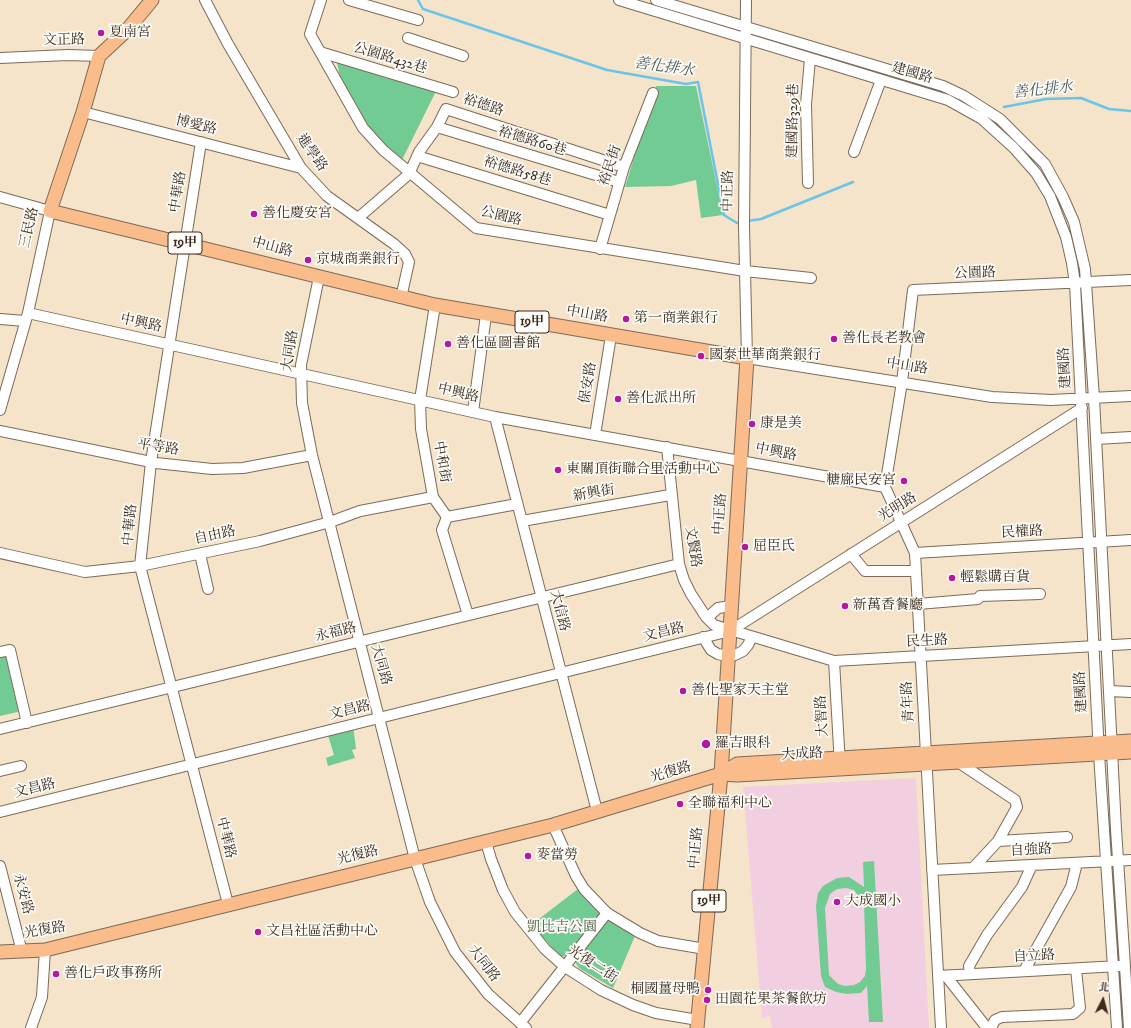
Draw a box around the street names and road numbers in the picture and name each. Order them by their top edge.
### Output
street label: 文正路 [43,32,85,50]
street label: 公園路432巷 [351,40,429,78]
street label: 建國路 [889,60,935,88]
street label: 建國路329巷 [785,83,803,159]
street label: 裕德路 [460,92,506,120]
street label: 博愛路 [174,113,218,139]
street label: 裕德路60巷 [496,124,568,160]
street label: 進學路 [292,131,330,175]
street label: 裕民街 [596,143,626,189]
street label: 裕德路58巷 [481,154,553,190]
street label: 中華路 [167,170,191,214]
street label: 中正路 [720,170,738,212]
street label: 公園路 [479,204,523,230]
street label: 三民路 [17,206,43,250]
road number: 19甲 [168,232,202,254]
street label: 中山路 [250,234,294,262]
street label: 公園路 [954,265,996,283]
street label: 中山路 [565,303,609,327]
street label: 中興路 [119,311,163,337]
road number: 19甲 [515,311,549,333]
street label: 大同路 [279,329,303,373]
street label: 建國路 [1057,347,1075,389]
street label: 中山路 [885,355,929,379]
street label: 保安路 [577,361,601,405]
street label: 中興路 [436,381,480,407]
street label: 平等路 [136,436,180,460]
street label: 中和街 [429,440,453,484]
street label: 中興路 [754,441,798,465]
street label: 新興街 [572,482,616,506]
street label: 光明路 [876,490,920,526]
street label: 中正路 [711,492,731,536]
street label: 中華路 [120,503,142,547]
street label: 自由路 [193,523,237,549]
street label: 民權路 [1001,524,1043,542]
street label: 文賢路 [680,525,704,569]
street label: 大信路 [546,589,572,633]
street label: 永福路 [314,620,358,646]
street label: 文昌路 [642,620,686,646]
street label: 民生路 [906,633,948,651]
street label: 大同路 [366,642,394,688]
street label: 建國路 [1073,671,1091,713]
street label: 青年路 [900,681,918,723]
street label: 大智路 [814,695,832,737]
street label: 文昌路 [328,698,372,724]
street label: 大成路 [781,746,823,764]
street label: 光復路 [648,759,694,787]
street label: 文昌路 [13,776,57,802]
street label: 中華路 [212,816,238,860]
street label: 中正路 [687,826,707,870]
street label: 自強路 [1010,842,1052,860]
street label: 光復路 [336,843,380,869]
street label: 永安路 [8,872,36,916]
road number: 19甲 [692,890,726,912]
street label: 光復路 [23,919,67,943]
street label: 大同路 [464,942,502,986]
street label: 光復二街 [564,943,620,987]
street label: 自立路 [1013,948,1055,966]

